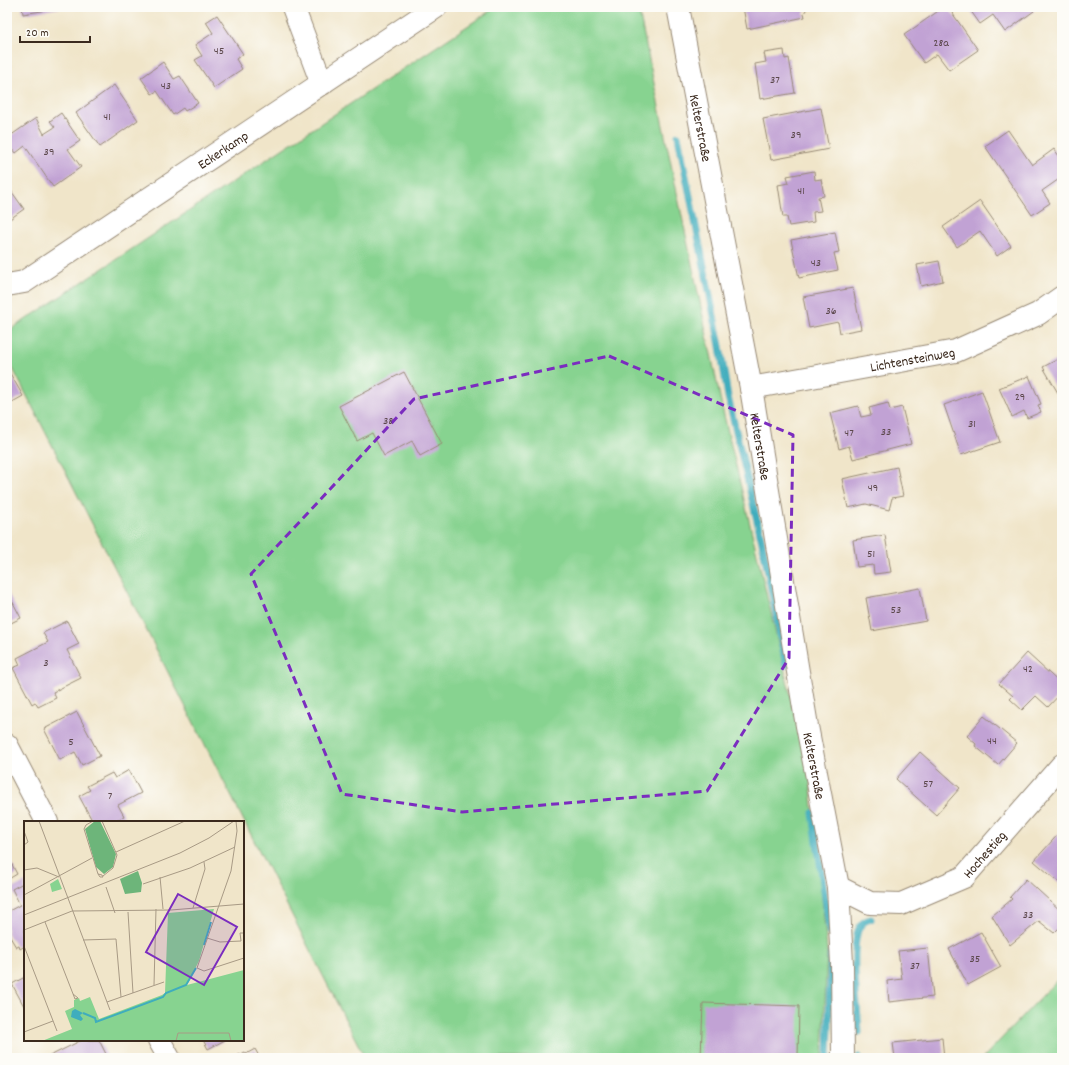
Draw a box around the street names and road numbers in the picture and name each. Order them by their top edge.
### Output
street label: Kelterstraße [683,93,715,164]
street label: Eckerkamp [194,127,253,175]
street label: Lichtensteinweg [869,343,957,378]
street label: Kelterstraße [743,411,774,482]
street label: Kelterstraße [796,731,829,801]
street label: Hochestieg [959,827,1012,883]

